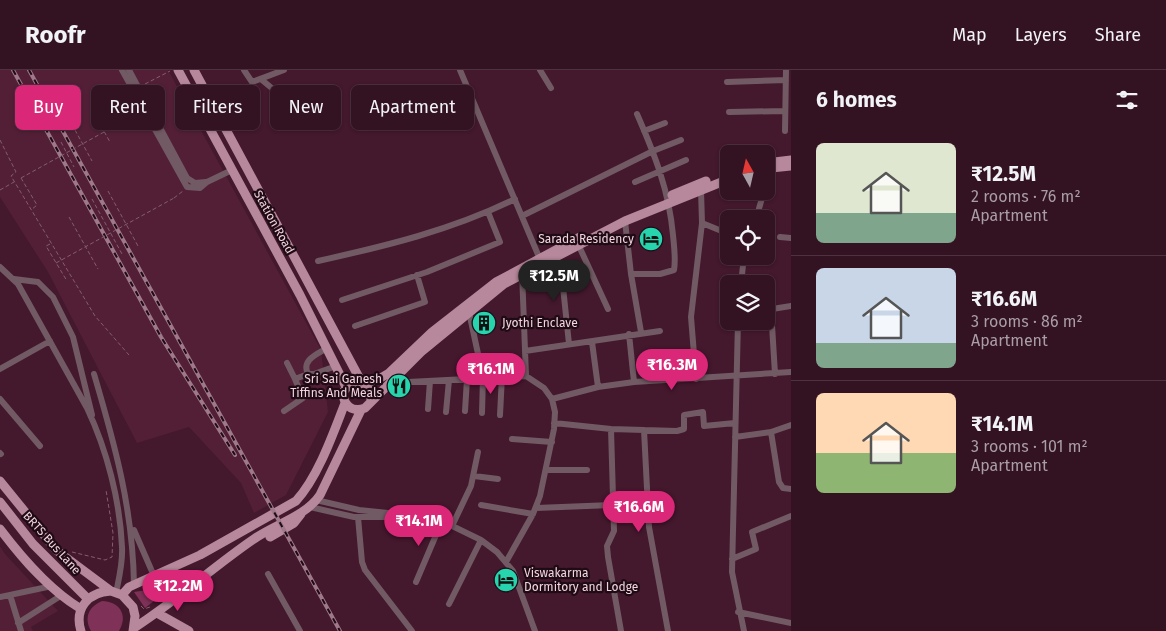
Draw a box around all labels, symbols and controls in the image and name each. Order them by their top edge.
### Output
text: Roofr [25,21,86,49]
text: Map [952,24,987,46]
text: Layers [1015,24,1067,46]
text: Share [1095,24,1141,46]
chip: Buy [15,85,81,130]
chip: Rent [91,85,165,130]
chip: Filters [175,85,260,130]
chip: New [270,85,341,130]
chip: Apartment [351,85,474,130]
icon: filters [1113,86,1141,114]
text: 6 homes [816,87,897,113]
north arrow [720,145,775,200]
map controls [720,145,775,330]
text: ₹12.5M [971,161,1036,187]
icon: home [856,163,916,223]
text: 2 rooms · 76 m² [971,187,1081,206]
street label: Station Road [251,188,297,256]
text: Apartment [971,206,1048,225]
button: locate [720,210,775,265]
hotel icon: Sarada Residency [638,226,664,252]
place label: Sarada Residency [538,232,634,246]
pin: ₹12.5M [513,260,595,302]
text: ₹12.5M [529,266,579,285]
button: layers [720,275,775,330]
text: ₹16.6M [971,286,1037,312]
icon: home [856,288,916,348]
building icon: Jyothi Enclave [471,310,497,336]
text: 3 rooms · 86 m² [971,312,1083,331]
place label: Jyothi Enclave [502,316,578,330]
text: Apartment [971,331,1048,350]
pin: ₹16.3M [631,348,713,391]
pin: ₹16.1M [450,352,532,395]
text: ₹16.3M [647,355,697,374]
text: ₹16.1M [467,359,515,378]
place label: Sri Sai Ganesh Tiffins And Meals [290,372,382,400]
restaurant icon: Sri Sai Ganesh Tiffins And Meals [386,373,412,399]
text: ₹14.1M [971,411,1033,437]
icon: home [856,413,916,473]
text: 3 rooms · 101 m² [971,437,1088,456]
text: Apartment [971,456,1048,475]
pin: ₹16.6M [598,490,680,533]
text: ₹16.6M [614,497,664,516]
pin: ₹14.1M [378,504,460,547]
street label: BRTS Bus Lane [20,509,84,577]
text: ₹14.1M [395,511,443,530]
place label: Viswakarma Dormitory and Lodge [524,566,638,594]
hotel icon: Viswakarma Dormitory and Lodge [493,567,519,593]
pin: ₹12.2M [137,570,219,612]
text: ₹12.2M [153,576,203,595]

